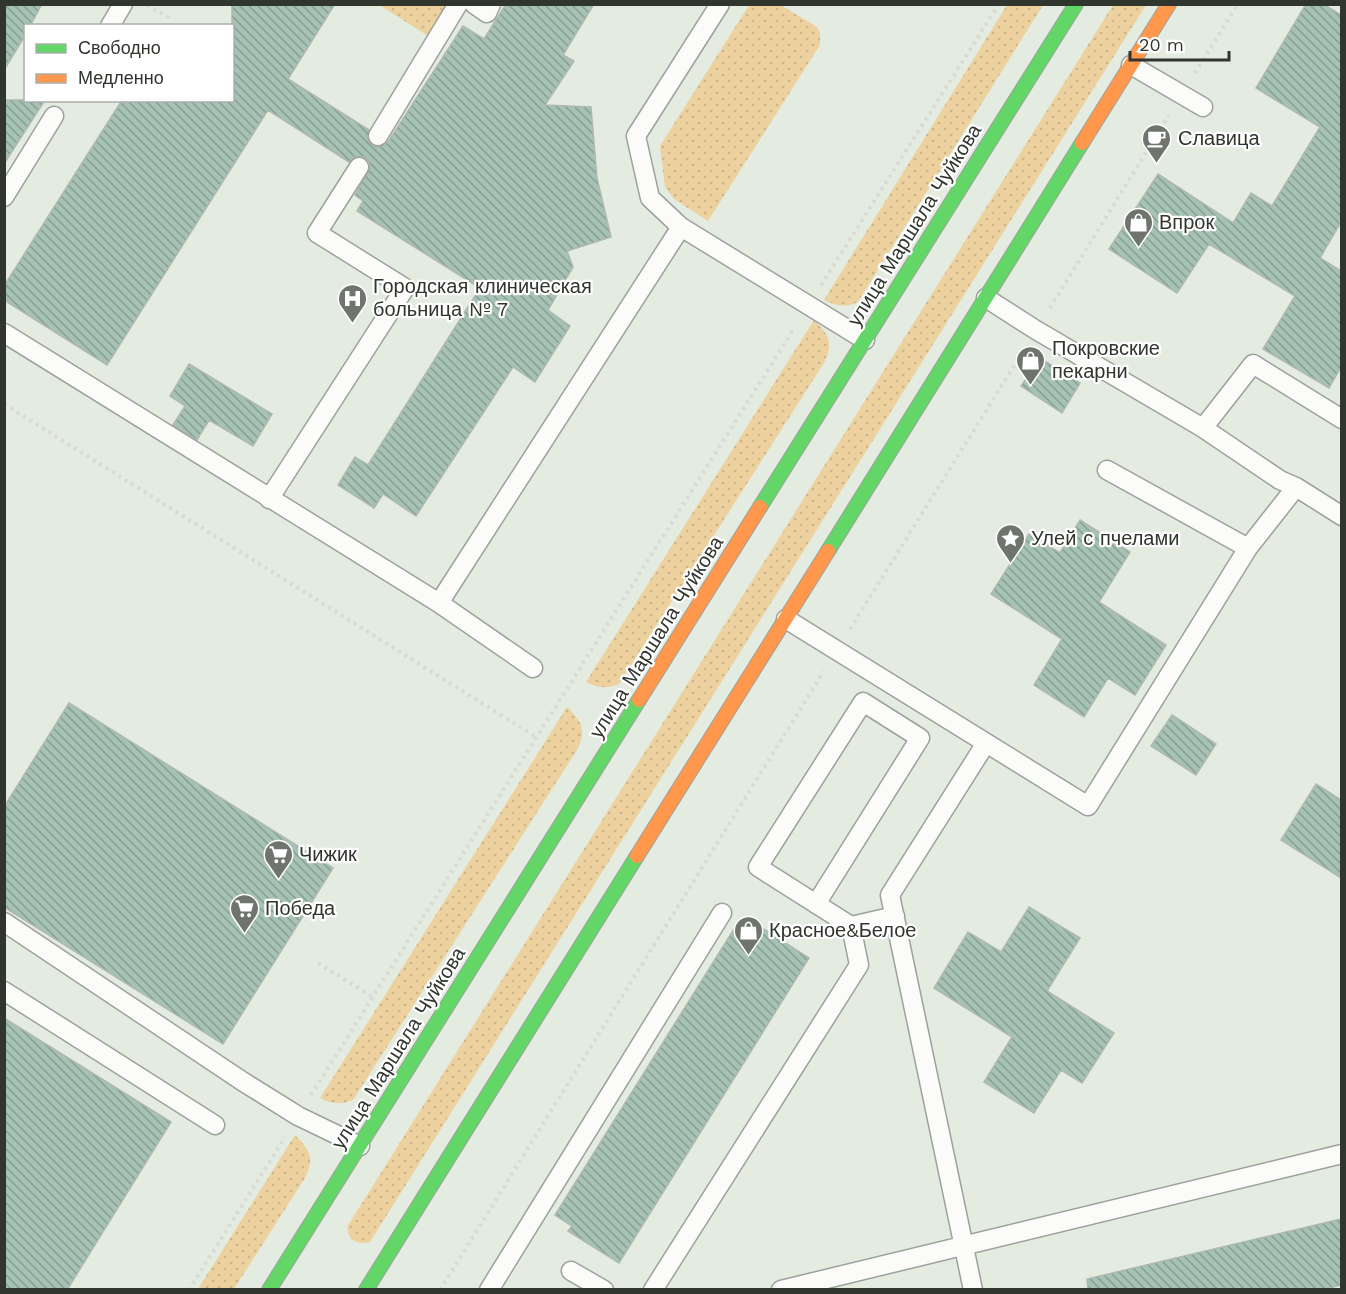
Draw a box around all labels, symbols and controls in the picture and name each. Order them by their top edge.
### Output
legend [24,24,234,102]
scale bar [1130,24,1229,62]
text: 20 m [1139,34,1184,55]
text: Свободно [78,37,161,58]
text: Медленно [78,67,164,88]
street label: улица Маршала Чуйкова [842,119,987,331]
cafe icon: Славица [1141,122,1173,164]
place label: Славица [1178,126,1260,150]
shop icon: Впрок [1122,206,1154,248]
place label: Впрок [1159,210,1214,234]
place label: Городская клиническая больница № 7 [373,274,592,321]
hospital icon: Городская клиническая больница № 7 [336,282,368,324]
place label: Покровские пекарни [1052,336,1160,383]
shop icon: Покровские пекарни [1015,344,1047,386]
place icon: Улей с пчелами [994,522,1026,564]
place label: Улей с пчелами [1031,526,1179,550]
street label: улица Маршала Чуйкова [584,531,729,743]
supermarket icon: Чижик [262,838,294,880]
place label: Чижик [299,842,357,866]
supermarket icon: Победа [228,892,260,934]
place label: Победа [265,896,336,920]
shop icon: Красное&Белое [732,914,764,956]
place label: Красное&Белое [769,918,916,942]
street label: улица Маршала Чуйкова [326,942,471,1154]

